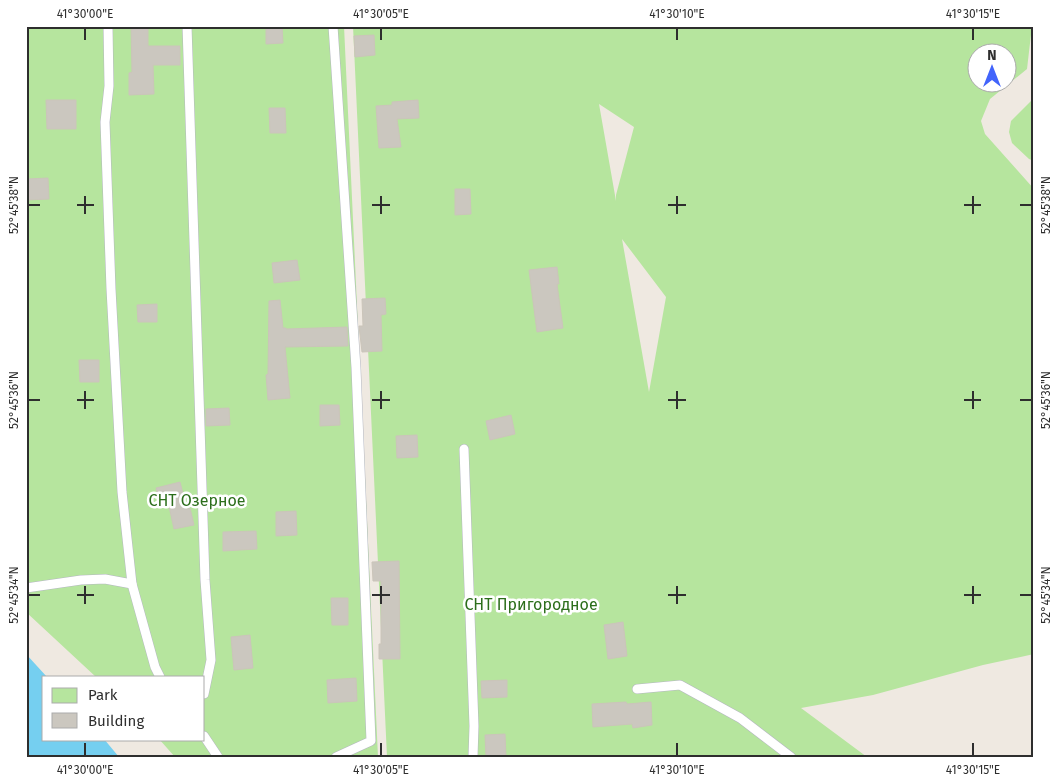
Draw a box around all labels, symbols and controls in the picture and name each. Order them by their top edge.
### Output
text: 41°30'00"E [57,7,113,21]
text: 41°30'05"E [353,7,409,21]
text: 41°30'10"E [649,7,705,21]
text: 41°30'15"E [946,7,1000,21]
north arrow [968,42,1018,92]
text: N [987,47,997,64]
text: 52°45'38"N [7,176,21,234]
text: 52°45'38"N [1039,176,1053,234]
text: 52°45'36"N [7,371,21,429]
text: 52°45'36"N [1039,371,1053,429]
park label: СНТ Озерное [149,491,245,510]
text: 52°45'34"N [7,566,21,624]
text: 52°45'34"N [1039,566,1053,624]
park label: СНТ Пригородное [464,595,598,614]
legend [42,676,205,740]
text: Park [88,686,118,704]
text: Building [88,712,144,730]
text: 41°30'00"E [57,763,113,777]
text: 41°30'05"E [353,763,409,777]
text: 41°30'10"E [649,763,705,777]
text: 41°30'15"E [946,763,1000,777]

